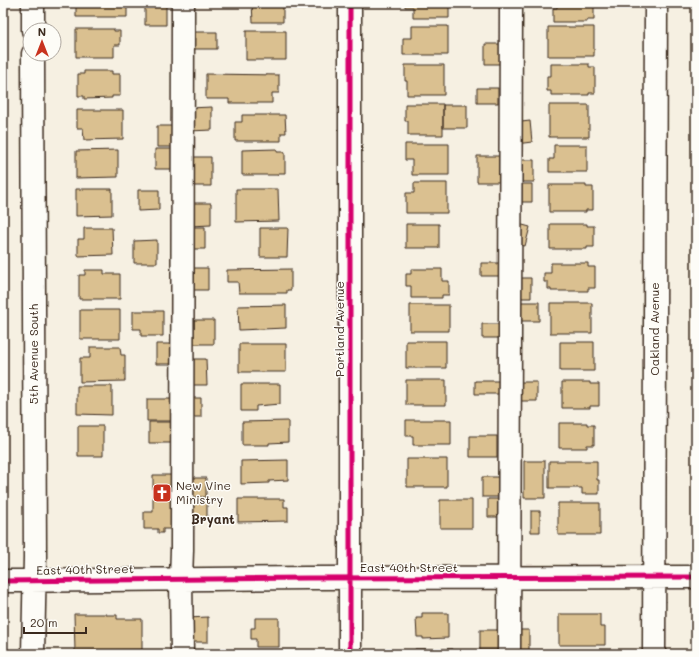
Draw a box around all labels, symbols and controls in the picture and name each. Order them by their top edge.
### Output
north arrow [22,22,62,62]
text: N [38,24,46,39]
street label: Portland Avenue [331,281,347,377]
street label: Oakland Avenue [646,282,662,376]
street label: 5th Avenue South [25,303,41,404]
place label: New Vine Ministry [176,477,231,507]
church icon: New Vine Ministry [151,482,173,504]
district label: Bryant [191,510,235,528]
street label: East 40th Street [360,559,458,575]
street label: East 40th Street [36,560,134,578]
scale bar [24,609,86,635]
text: 20 m [30,614,58,630]

